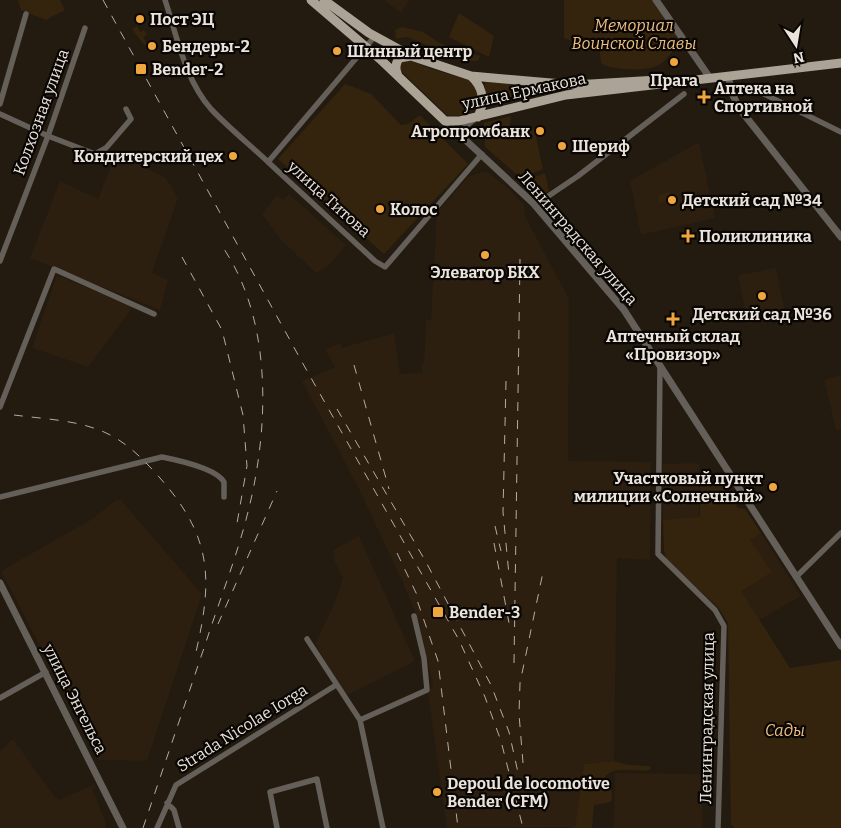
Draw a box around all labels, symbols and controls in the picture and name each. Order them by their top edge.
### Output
place label: Пост ЭЦ [150,10,215,29]
marker: Пост ЭЦ [134,13,146,25]
park label: Мемориал Воинской Славы [572,16,696,53]
north arrow [771,20,821,70]
place label: Бендеры-2 [162,37,250,56]
marker: Бендеры-2 [146,40,158,52]
place label: Шинный центр [347,42,472,61]
marker: Шинный центр [331,45,343,57]
street label: Колхозная улица [9,46,73,178]
text: N [791,48,806,67]
marker: Прага [668,56,680,68]
place label: Bender-2 [152,60,223,79]
marker: Bender-2 [134,62,148,76]
street label: улица Ермакова [459,69,588,114]
place label: Прага [650,71,698,90]
place label: Аптека на Спортивной [714,79,813,116]
marker: Аптека на Спортивной [698,91,710,103]
place label: Агропромбанк [411,122,530,141]
marker: Агропромбанк [534,125,546,137]
place label: Шериф [572,137,630,156]
marker: Шериф [556,140,568,152]
place label: Кондитерский цех [74,147,223,166]
marker: Кондитерский цех [227,150,239,162]
street label: улица Титова [283,156,374,241]
street label: Ленинградская улица [515,167,642,309]
place label: Детский сад №34 [682,191,822,210]
marker: Детский сад №34 [666,194,678,206]
place label: Колос [390,200,437,219]
marker: Колос [374,203,386,215]
place label: Поликлиника [699,227,812,246]
marker: Поликлиника [681,229,695,243]
marker: Элеватор БКХ [479,249,491,261]
place label: Элеватор БКХ [430,263,540,282]
marker: Детский сад №36 [756,290,768,302]
place label: Детский сад №36 [692,305,832,324]
marker: Аптечный склад «Провизор» [667,313,679,325]
place label: Аптечный склад «Провизор» [606,327,741,364]
place label: Участковый пункт милиции «Солнечный» [574,469,763,506]
marker: Участковый пункт милиции «Солнечный» [767,481,779,493]
place label: Bender-3 [449,603,520,622]
marker: Bender-3 [431,605,445,619]
street label: Ленинградская улица [696,632,718,804]
street label: улица Энгельса [39,640,111,757]
street label: Strada Nicolae Iorga [173,680,311,776]
park label: Сады [765,721,805,740]
place label: Depoul de locomotive Bender (CFM) [447,774,610,811]
marker: Depoul de locomotive Bender (CFM) [431,786,443,798]

